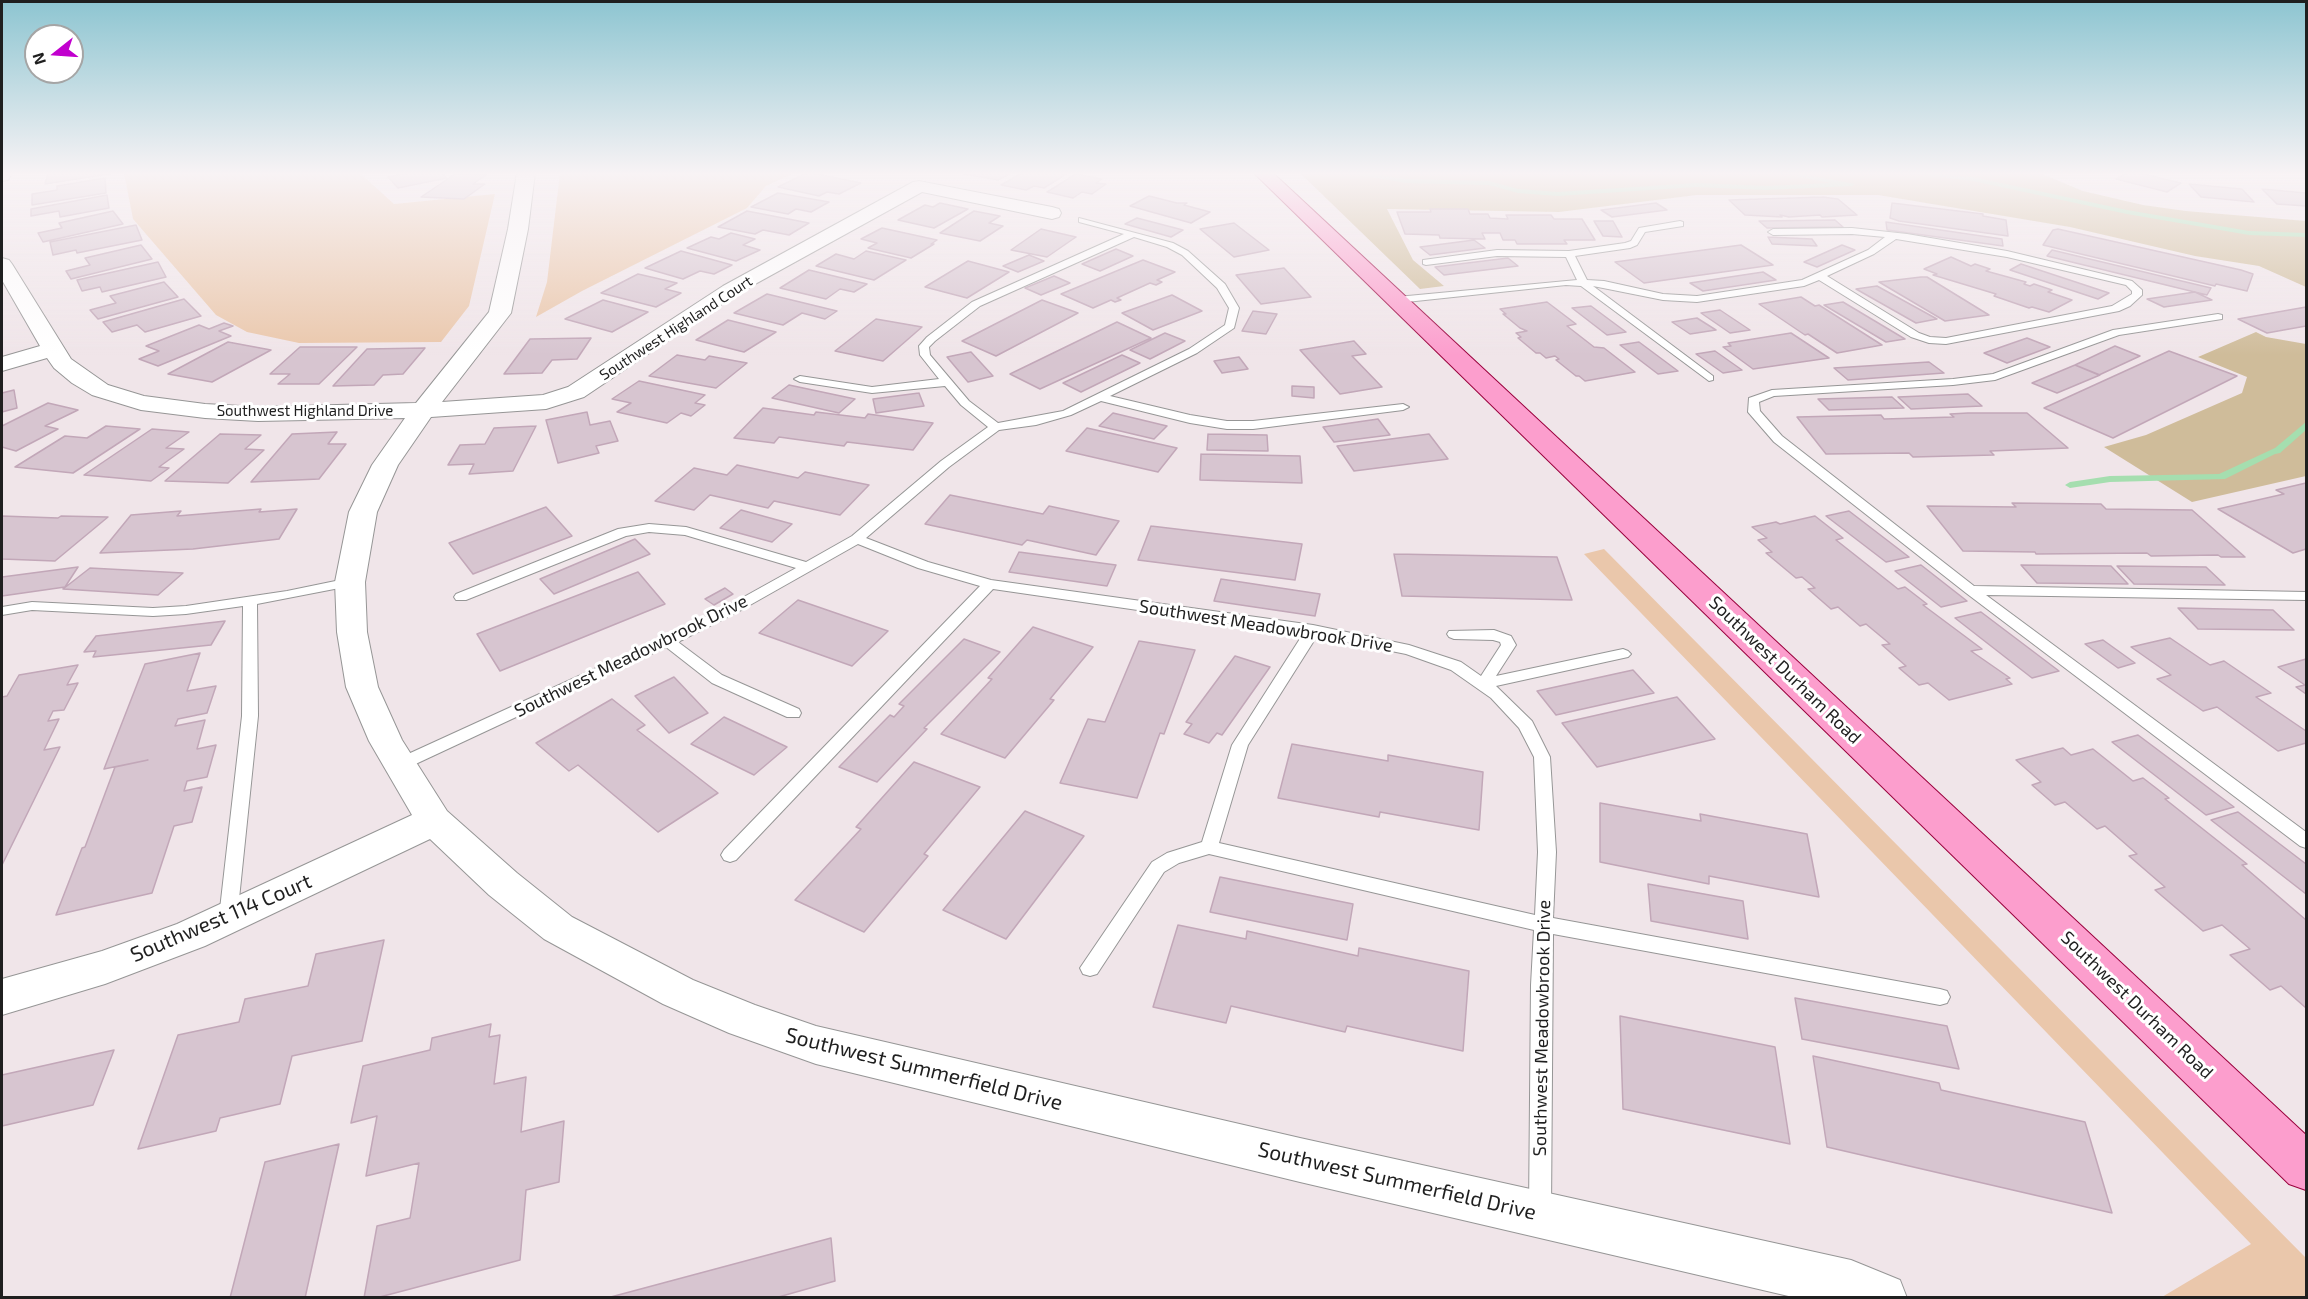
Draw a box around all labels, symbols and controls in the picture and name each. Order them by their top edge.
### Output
north arrow [24,24,84,84]
text: N [27,51,49,67]
street label: Southwest Highland Court [596,272,756,384]
street label: Southwest Highland Drive [217,402,393,420]
street label: Southwest Meadowbrook Drive [511,590,751,722]
street label: Southwest Durham Road [1704,592,1866,748]
street label: Southwest Meadowbrook Drive [1138,595,1394,657]
street label: Southwest 114 Court [127,868,315,968]
street label: Southwest Meadowbrook Drive [1529,900,1555,1156]
street label: Southwest Durham Road [2056,927,2218,1083]
street label: Southwest Summerfield Drive [783,1022,1065,1116]
street label: Southwest Summerfield Drive [1255,1137,1539,1225]

